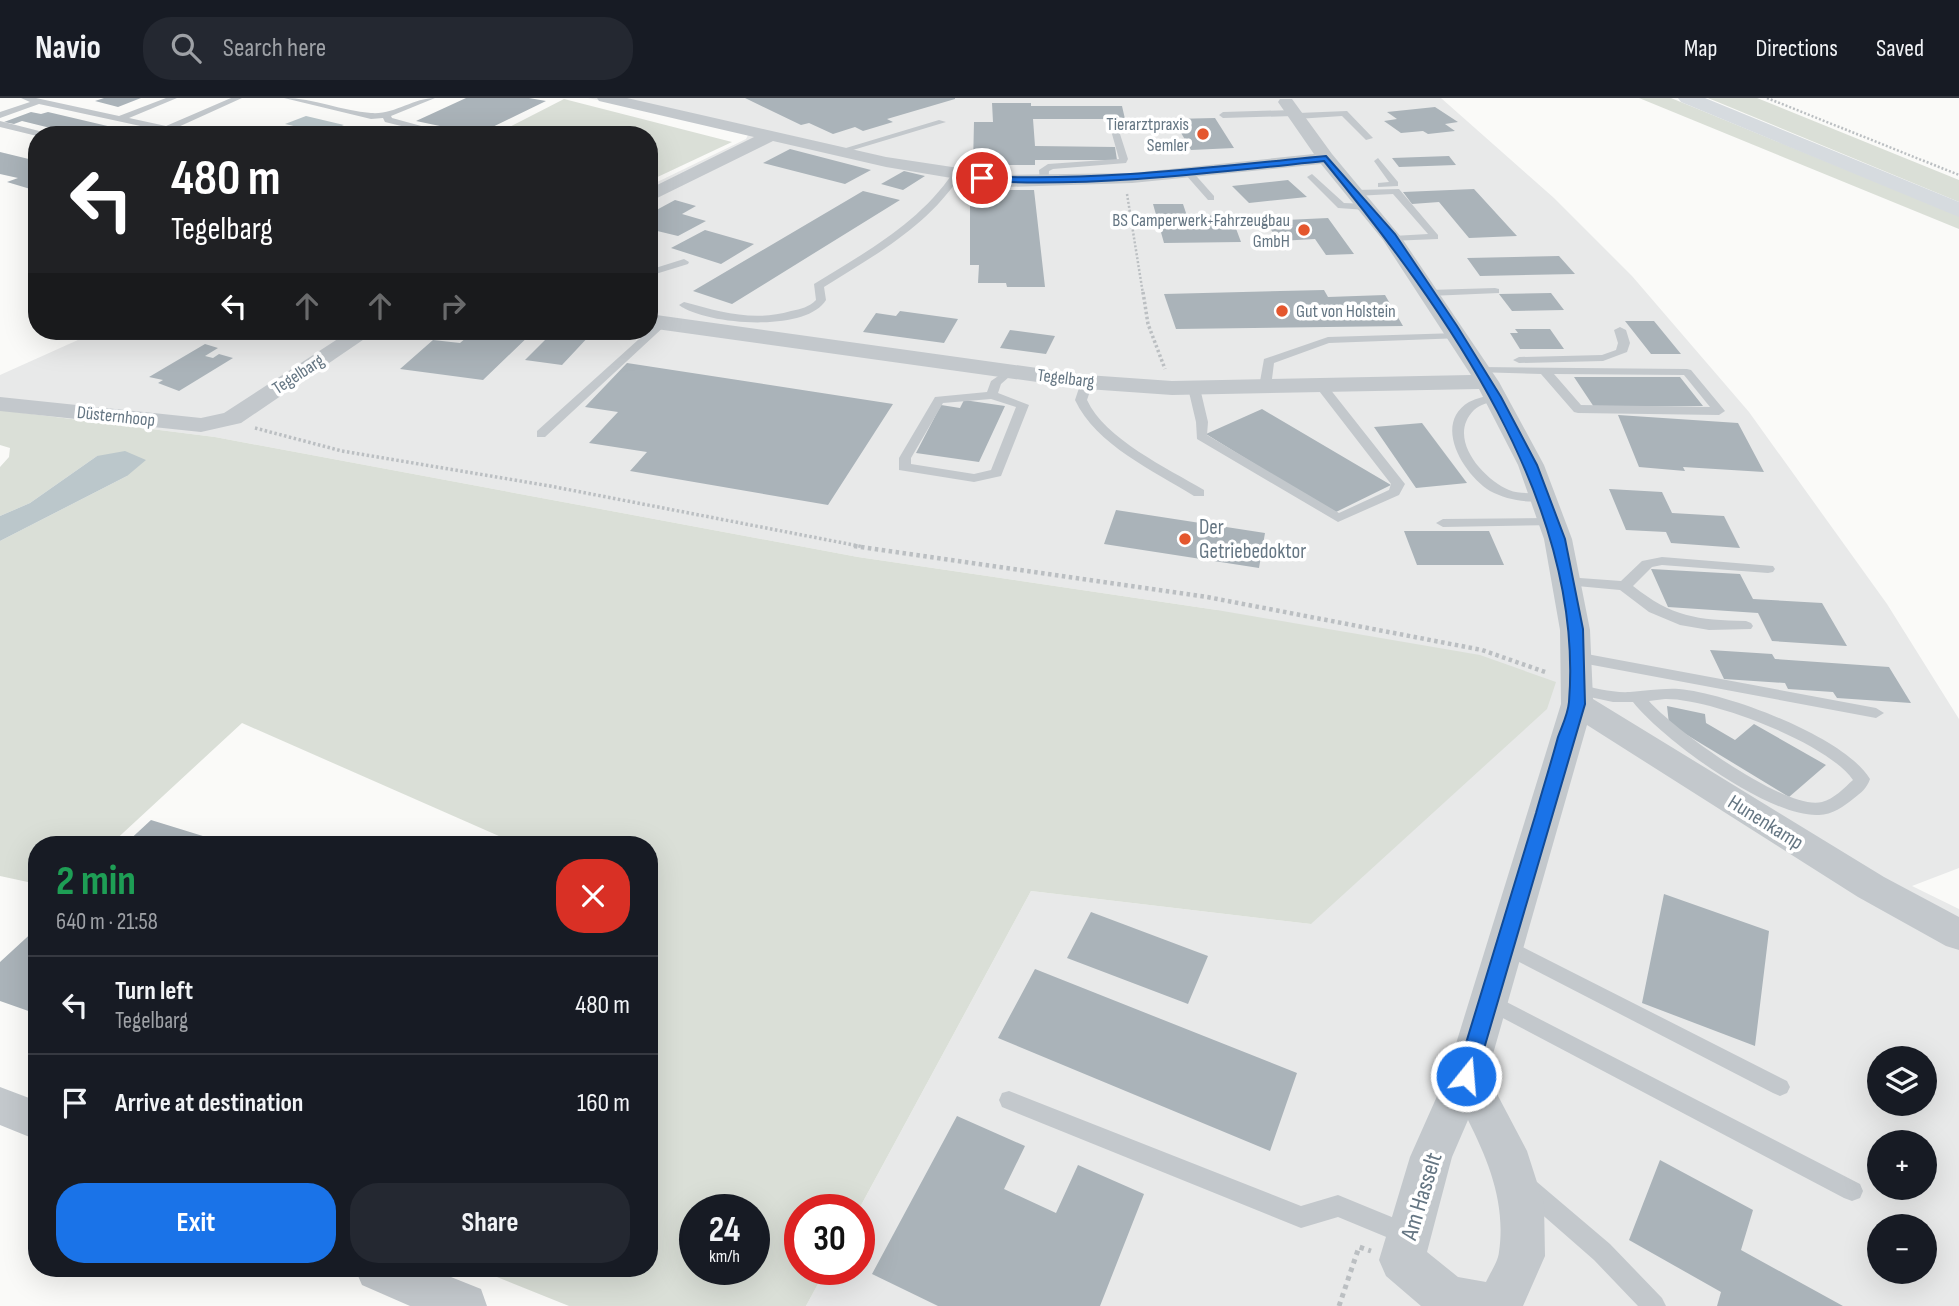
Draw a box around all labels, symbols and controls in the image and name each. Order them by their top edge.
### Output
search box [143,17,633,80]
text: Navio [35,28,101,68]
icon: search [167,29,205,67]
text: Search here [223,33,326,64]
text: Map [1684,34,1717,63]
text: Directions [1755,34,1838,63]
text: Saved [1876,34,1924,63]
place label: Tierarztpraxis Semler [1106,114,1189,156]
marker: Tierarztpraxis Semler [1195,126,1211,142]
pin [952,148,1012,208]
text: 480 m [171,150,280,209]
icon: left [56,154,147,245]
icon: arrive [963,159,1001,197]
text: Tegelbarg [171,210,273,249]
place label: BS Camperwerk-Fahrzeugbau GmbH [1112,210,1290,252]
marker: BS Camperwerk-Fahrzeugbau GmbH [1296,222,1312,238]
icon: left [215,287,253,325]
icon: ahead [288,287,326,325]
icon: ahead [361,287,399,325]
icon: right [434,287,472,325]
place label: Gut von Holstein [1296,301,1396,322]
marker: Gut von Holstein [1274,303,1290,319]
street label: Tegelbarg [269,350,328,399]
street label: Tegelbarg [1036,365,1096,392]
street label: Düsternhoop [76,402,156,431]
place label: Der Getriebedoktor [1199,515,1306,564]
marker: Der Getriebedoktor [1177,531,1193,547]
street label: Hunenkamp [1723,790,1808,855]
text: 2 min [56,856,136,907]
button: close [556,859,630,933]
text: 640 m · 21:58 [56,908,158,936]
text: Turn left [115,976,193,1007]
icon: left [56,986,94,1024]
text: 480 m [575,990,630,1021]
text: Tegelbarg [115,1007,188,1035]
position arrow [1429,1039,1503,1113]
map controls [1867,1046,1937,1284]
button: layers [1867,1046,1937,1116]
icon: arrive [56,1084,94,1122]
text: Arrive at destination [115,1088,303,1119]
text: 160 m [577,1088,630,1119]
button: + [1867,1130,1937,1200]
street label: Am Hasselt [1394,1149,1448,1244]
button: Exit [56,1183,336,1263]
button: Share [350,1183,630,1263]
speed limit sign: 30 [784,1194,875,1285]
text: 24 [709,1209,740,1252]
button: − [1867,1214,1937,1284]
text: km/h [709,1246,740,1267]

